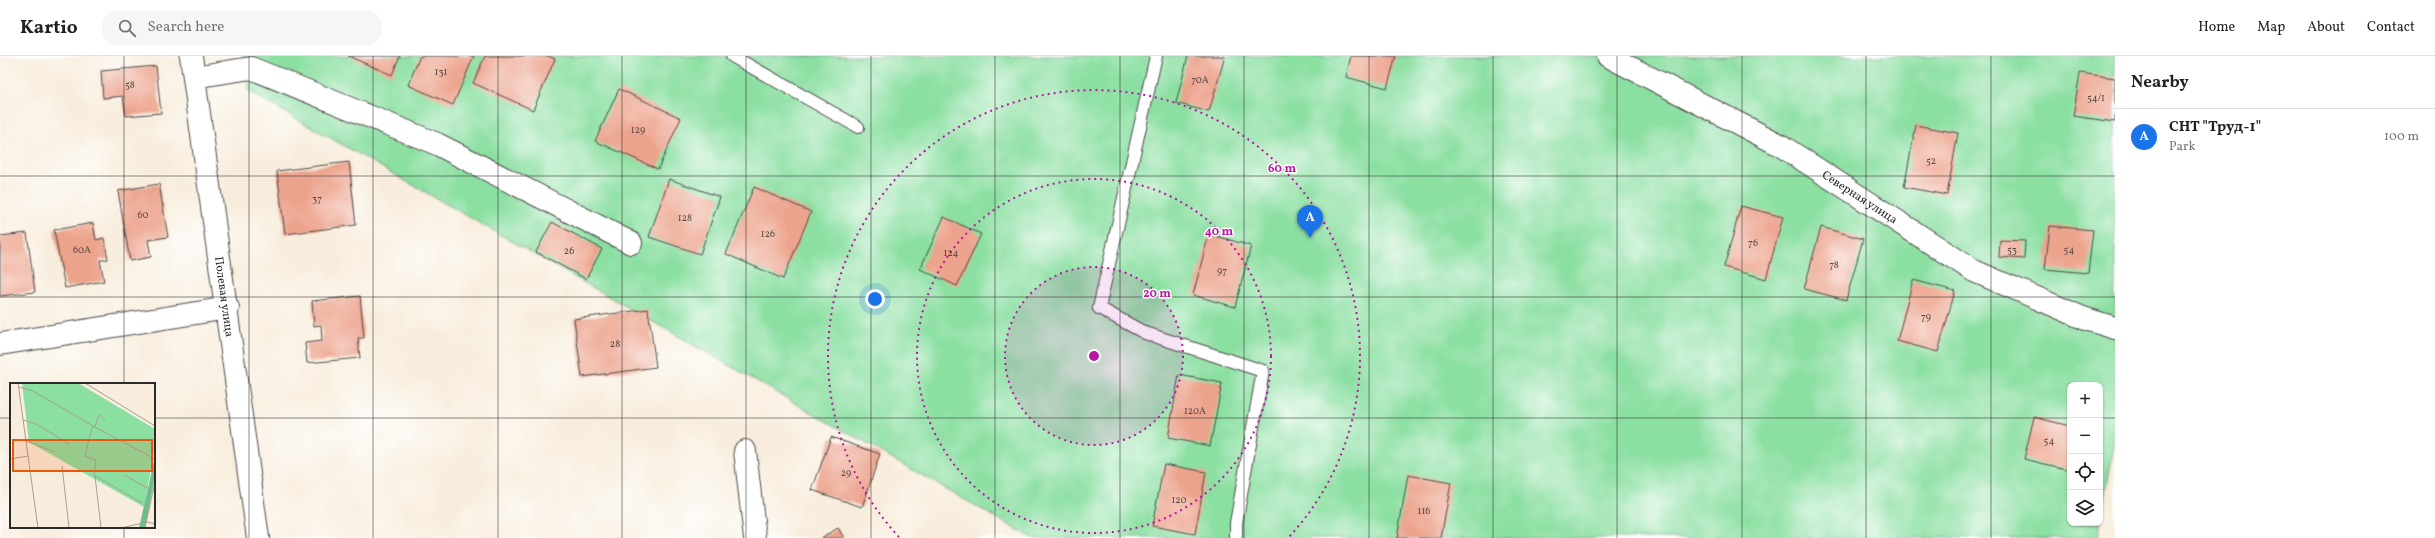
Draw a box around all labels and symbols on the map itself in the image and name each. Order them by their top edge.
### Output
house number: 131 [435,65,448,79]
house number: 70А [1191,73,1209,87]
house number: 58 [125,78,135,92]
house number: 54/1 [2087,91,2105,105]
house number: 129 [631,123,645,137]
house number: 52 [1926,154,1936,168]
text: 60 m [1268,161,1296,177]
street label: Северная улица [1818,167,1900,228]
house number: 37 [312,192,322,206]
pin: A [1297,205,1323,238]
house number: 60 [137,208,149,222]
house number: 128 [678,211,692,225]
text: 40 m [1205,224,1234,240]
house number: 126 [761,227,775,241]
house number: 76 [1748,236,1758,250]
house number: 60А [73,243,91,257]
house number: 53 [2007,243,2017,257]
house number: 54 [2064,243,2074,257]
house number: 26 [564,244,574,258]
house number: 124 [944,246,958,260]
street label: Полевая улица [210,255,237,338]
house number: 78 [1829,258,1839,272]
house number: 97 [1217,264,1227,278]
text: 20 m [1143,286,1171,302]
your location [865,289,885,309]
house number: 79 [1921,310,1931,324]
house number: 28 [610,337,620,351]
centre of rings [1087,349,1101,363]
inset map [10,383,155,528]
house number: 120А [1184,404,1206,418]
house number: 54 [2044,434,2054,448]
house number: 29 [841,466,851,480]
house number: 120 [1171,493,1187,507]
house number: 116 [1418,504,1430,518]

